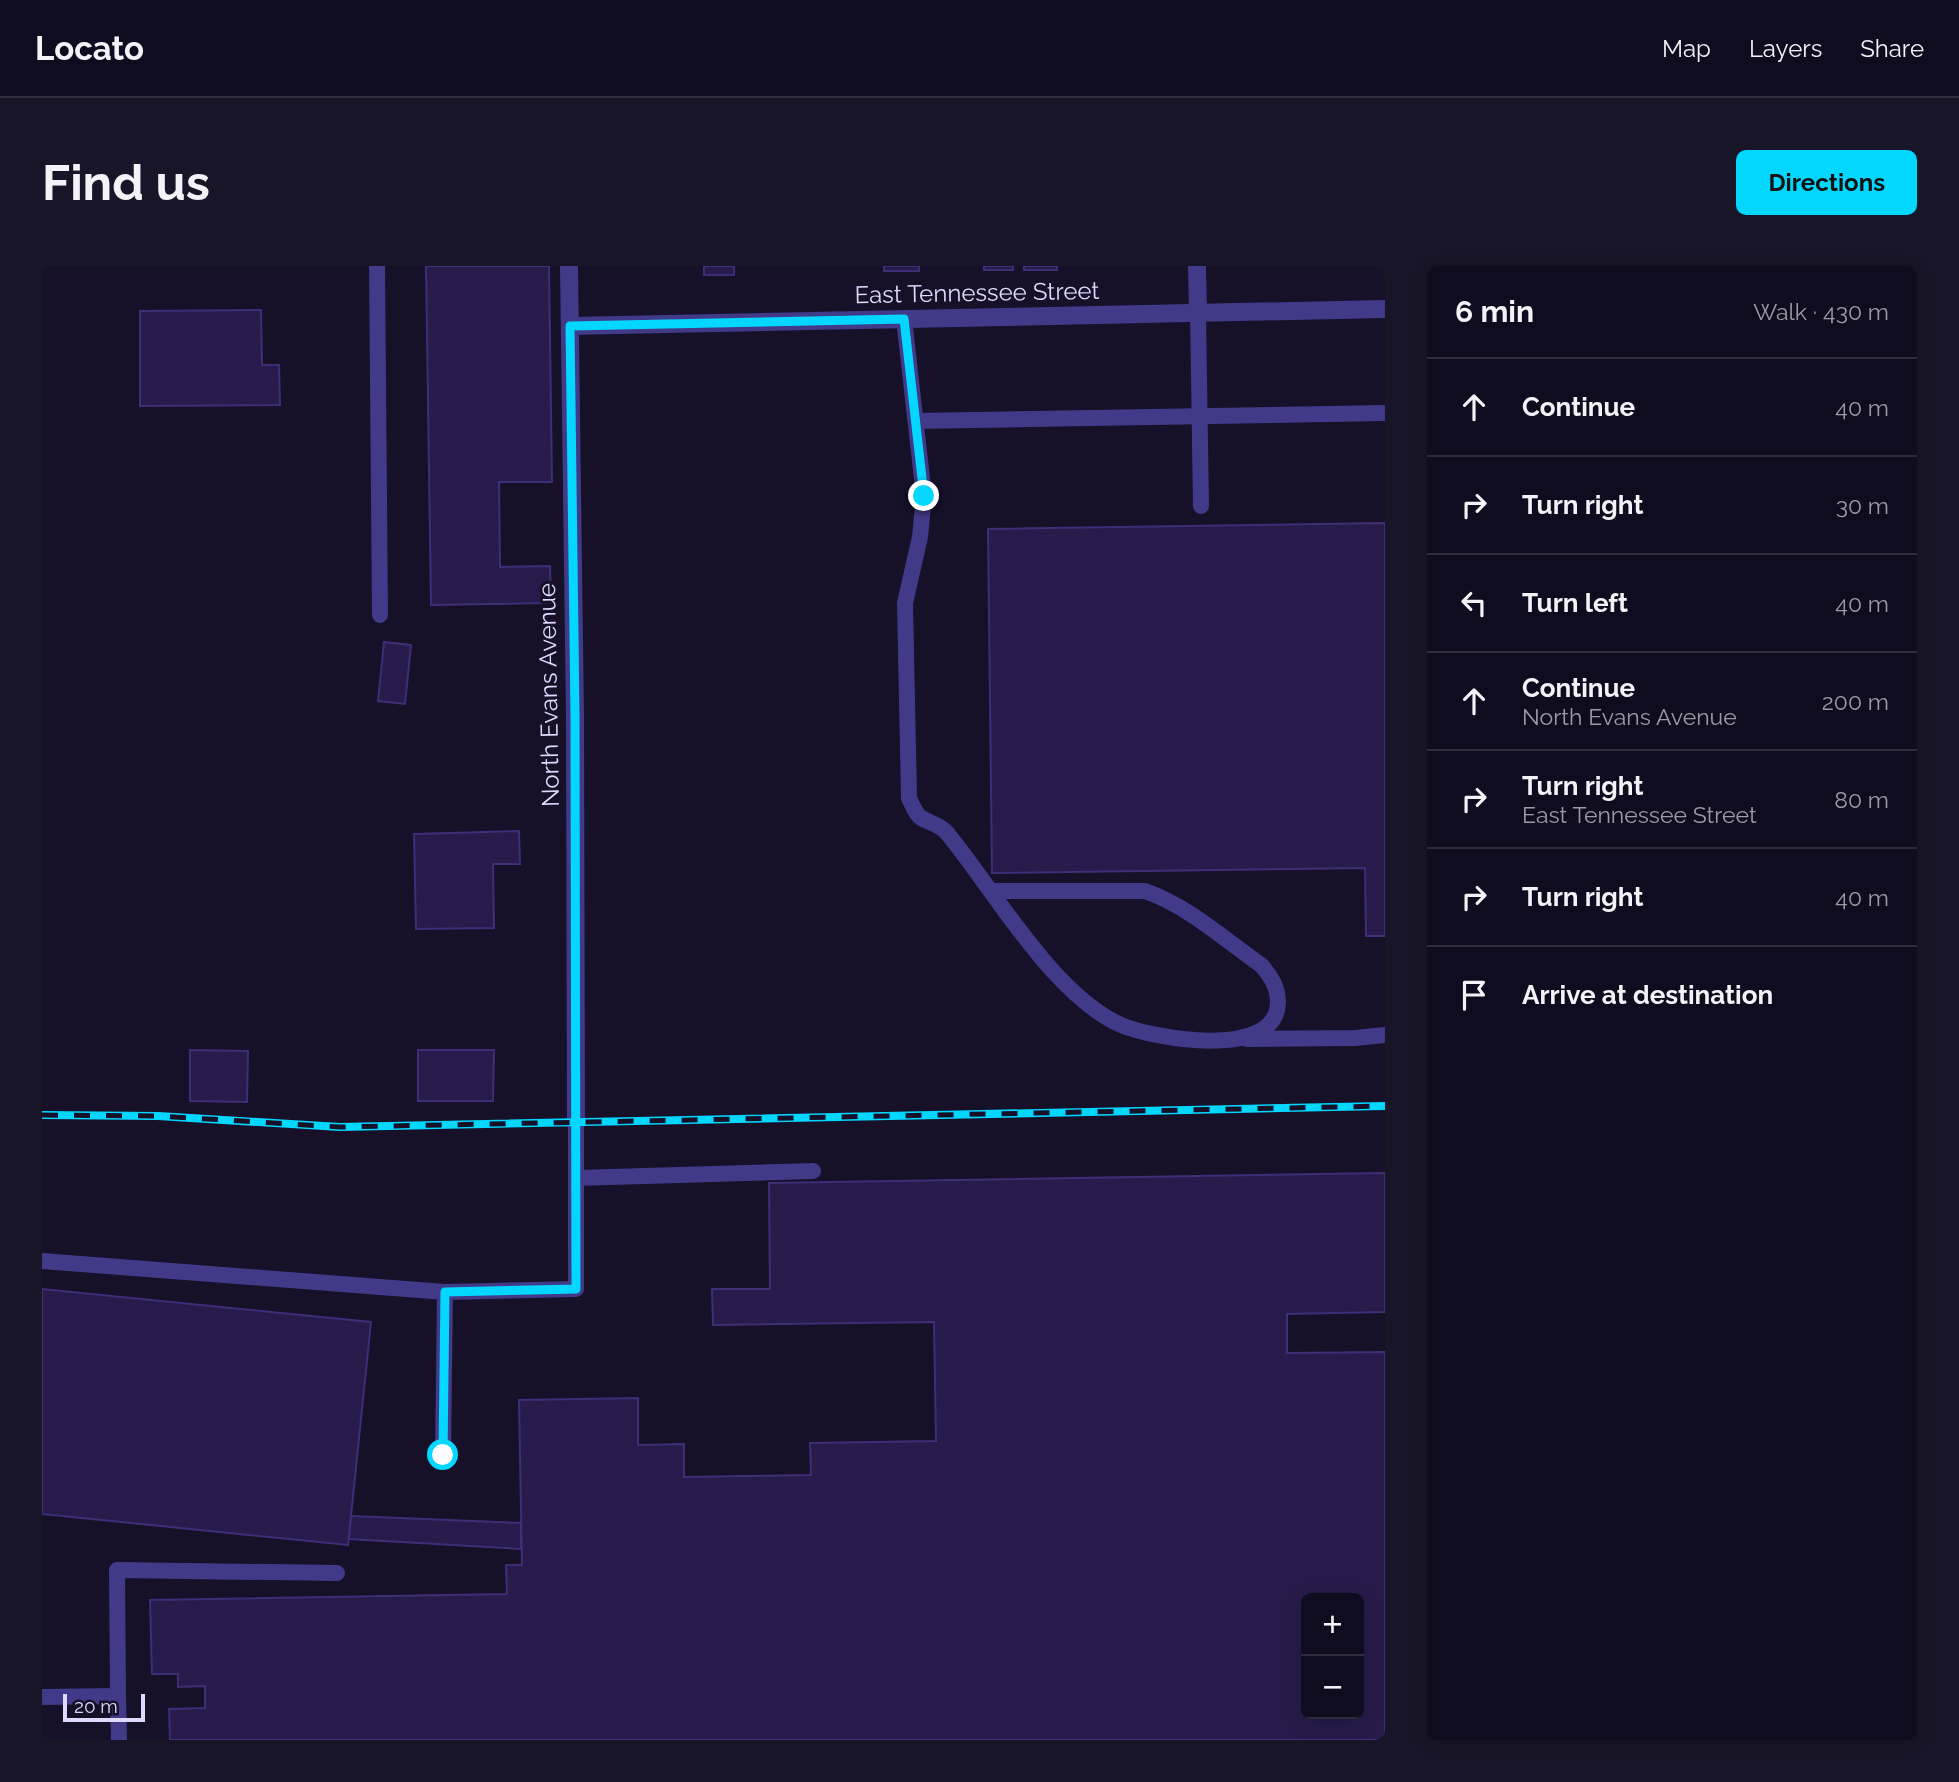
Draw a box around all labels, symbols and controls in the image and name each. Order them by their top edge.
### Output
text: Locato [35,29,144,68]
text: Map [1662,34,1711,63]
text: Layers [1749,34,1822,63]
text: Share [1860,34,1924,63]
button: Directions [1736,150,1917,215]
text: Find us [42,154,210,211]
street label: East Tennessee Street [854,276,1100,309]
text: 6 min [1455,294,1534,329]
text: Walk · 430 m [1753,298,1889,325]
icon: ahead [1455,388,1493,426]
text: Continue [1522,392,1635,422]
text: 40 m [1835,394,1889,421]
route end [908,480,939,511]
icon: right [1455,486,1493,524]
text: Turn right [1522,490,1643,520]
text: 30 m [1836,492,1889,519]
street label: North Evans Avenue [532,583,565,807]
icon: left [1455,584,1493,622]
text: Turn left [1522,588,1628,618]
text: 40 m [1835,590,1889,617]
text: Continue [1522,673,1635,703]
icon: ahead [1455,682,1493,720]
text: 200 m [1822,688,1889,715]
text: North Evans Avenue [1522,703,1737,730]
text: Turn right [1522,771,1643,801]
icon: right [1455,780,1493,818]
text: 80 m [1834,786,1889,813]
text: East Tennessee Street [1522,801,1757,828]
icon: right [1455,878,1493,916]
text: Turn right [1522,882,1643,912]
text: 40 m [1835,884,1889,911]
icon: arrive [1455,976,1493,1014]
text: Arrive at destination [1522,980,1773,1010]
route start [427,1439,458,1470]
map controls [1301,1593,1364,1719]
button: + [1301,1593,1364,1656]
button: − [1301,1656,1364,1719]
scale bar [63,1691,145,1723]
text: 20 m [74,1695,118,1717]

